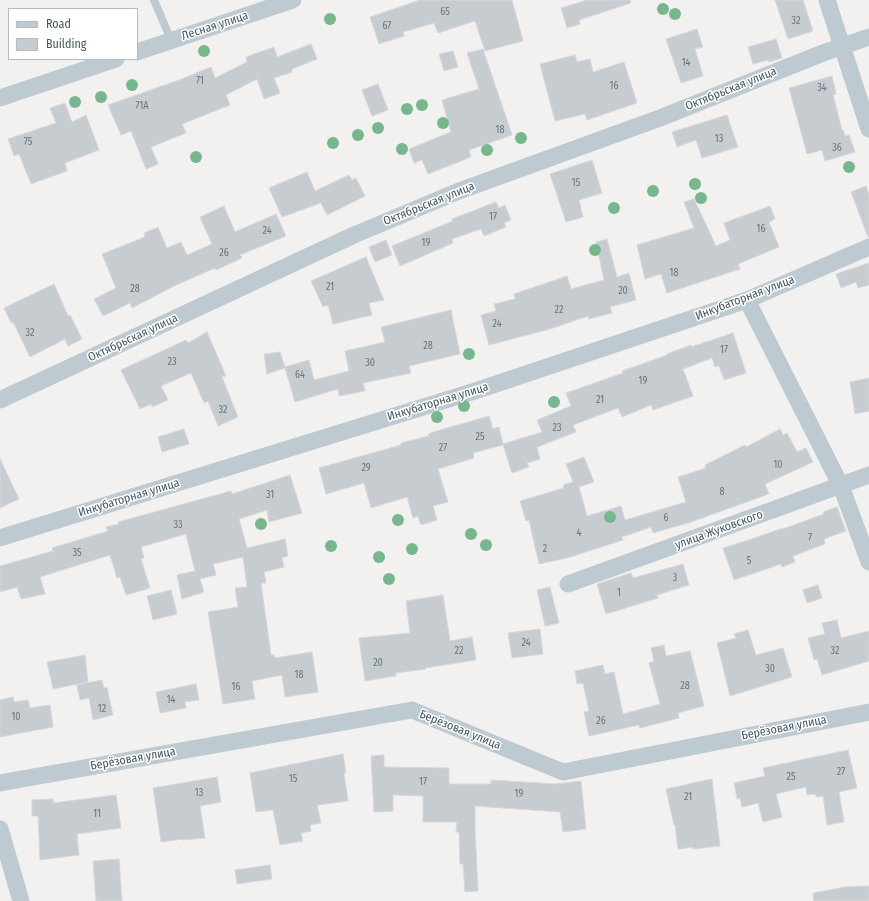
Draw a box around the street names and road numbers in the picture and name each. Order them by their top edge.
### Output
street label: Лесная улица [180,8,250,44]
street label: Октябрьская улица [683,64,779,114]
street label: Октябрьская улица [381,179,477,229]
street label: Инкубаторная улица [694,273,796,323]
street label: Октябрьская улица [86,311,180,365]
street label: Инкубаторная улица [386,380,490,424]
street label: Инкубаторная улица [77,476,181,520]
street label: улица Жуковского [673,507,765,553]
street label: Берёзовая улица [417,707,503,753]
street label: Берёзовая улица [740,713,828,743]
street label: Берёзовая улица [89,744,177,774]

